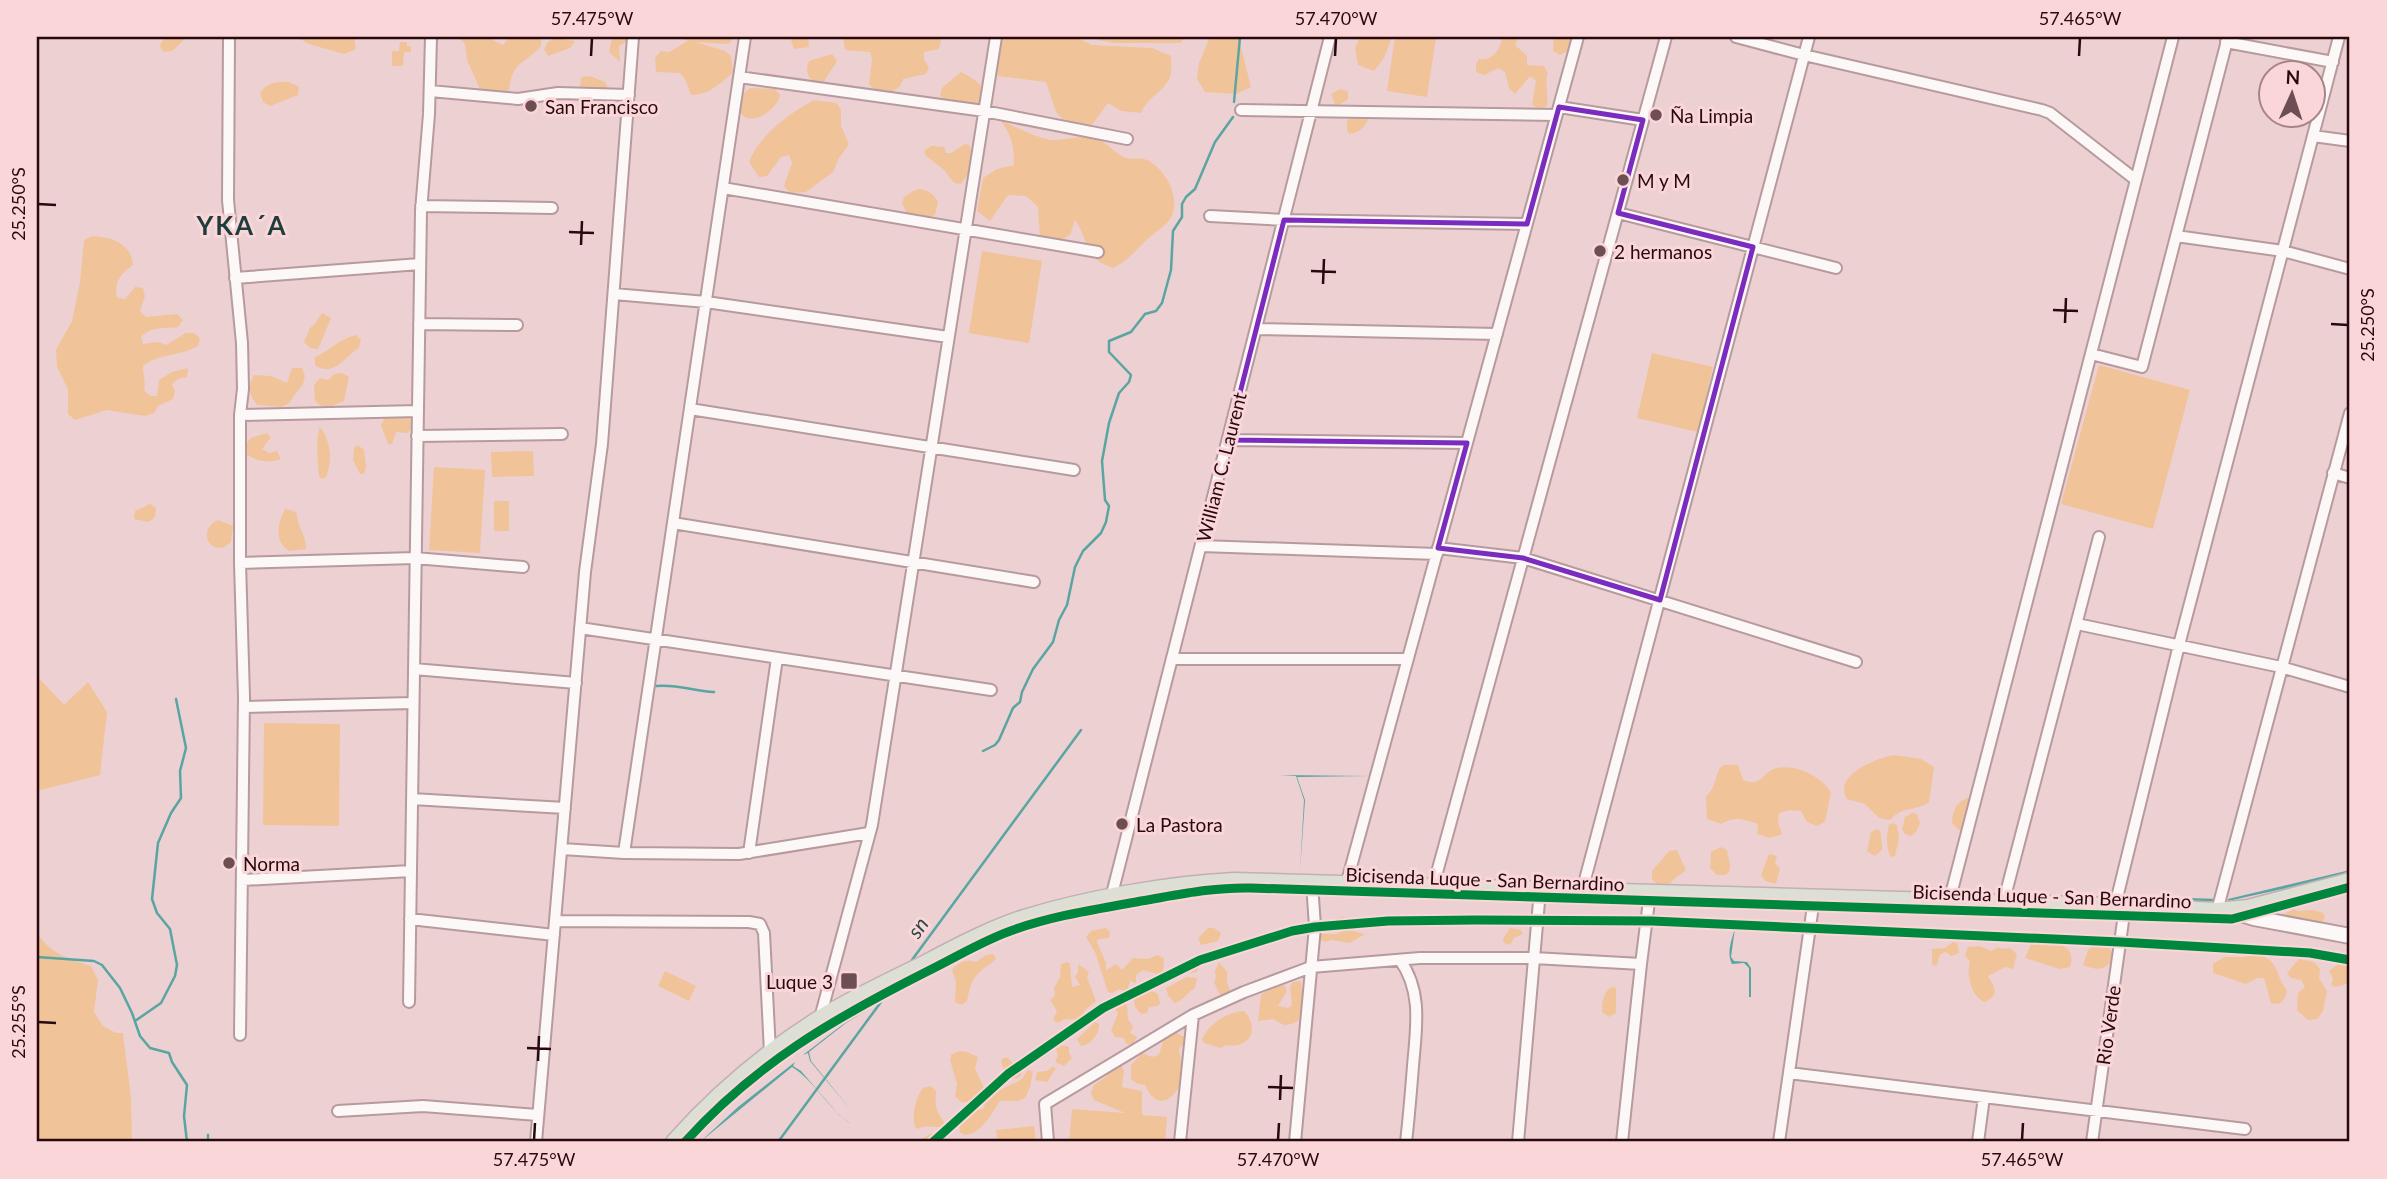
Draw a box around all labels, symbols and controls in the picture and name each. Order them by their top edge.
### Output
text: 57.475°W [551,7,634,29]
text: 57.470°W [1295,7,1378,29]
text: 57.465°W [2039,7,2122,29]
north arrow [2258,60,2328,130]
text: N [2285,65,2301,88]
place label: San Francisco [545,95,658,118]
marker: San Francisco [523,98,539,114]
place label: Ña Limpia [1670,104,1753,127]
marker: Ña Limpia [1648,107,1664,123]
text: 25.250°S [7,167,29,241]
place label: M y M [1637,169,1691,192]
marker: M y M [1615,172,1631,188]
district label: YKA´A [195,209,288,241]
place label: 2 hermanos [1614,240,1712,263]
marker: 2 hermanos [1592,243,1608,259]
text: 25.250°S [2356,288,2378,362]
street label: William C. Laurent [1191,390,1251,544]
place label: La Pastora [1136,813,1223,836]
marker: La Pastora [1114,816,1130,832]
place label: Norma [243,852,300,875]
marker: Norma [221,855,237,871]
street label: Bicisenda Luque - San Bernardino [1345,863,1625,895]
street label: Bicisenda Luque - San Bernardino [1912,880,2192,912]
water label: sn [901,912,933,943]
place label: Luque 3 [766,970,833,993]
marker: Luque 3 [839,971,859,991]
street label: Rio Verde [2091,984,2125,1066]
text: 25.255°S [7,985,29,1059]
text: 57.475°W [493,1148,576,1170]
text: 57.470°W [1237,1148,1320,1170]
text: 57.465°W [1981,1148,2064,1170]

